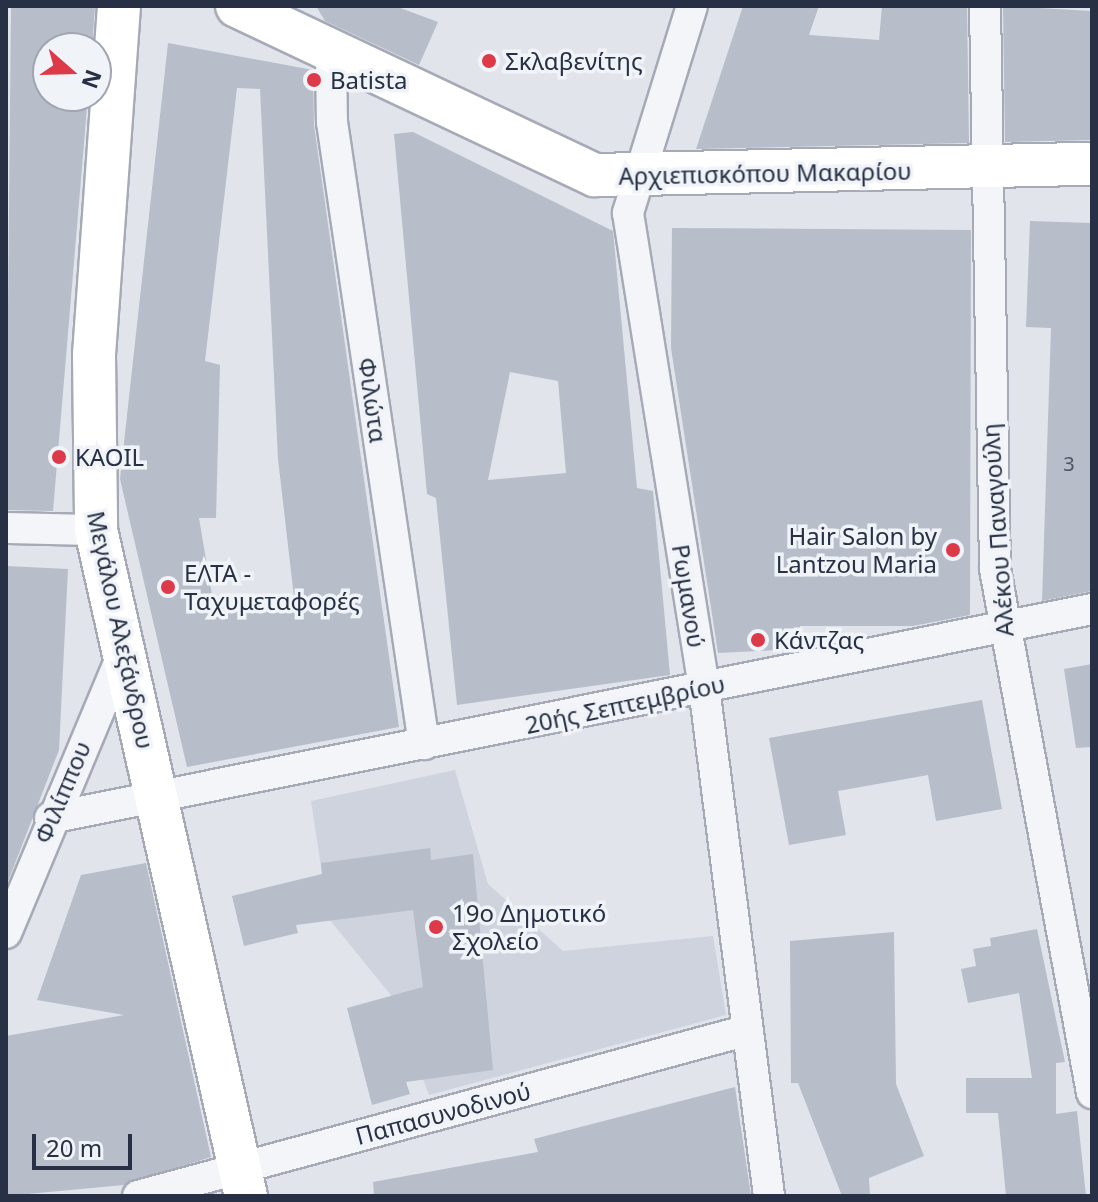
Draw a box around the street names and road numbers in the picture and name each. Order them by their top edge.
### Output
street label: Αρχιεπισκόπου Μακαρίου [618,156,912,190]
street label: Φιλώτα [353,356,393,444]
street label: Αλέκου Παναγούλη [975,422,1019,638]
street label: Μεγάλου Αλεξάνδρου [82,508,160,752]
street label: Ρωμανού [667,542,711,650]
street label: 20ής Σεπτεμβρίου [522,669,728,739]
street label: Φιλίππου [28,737,96,847]
street label: Παπασυνοδινού [352,1076,534,1150]

